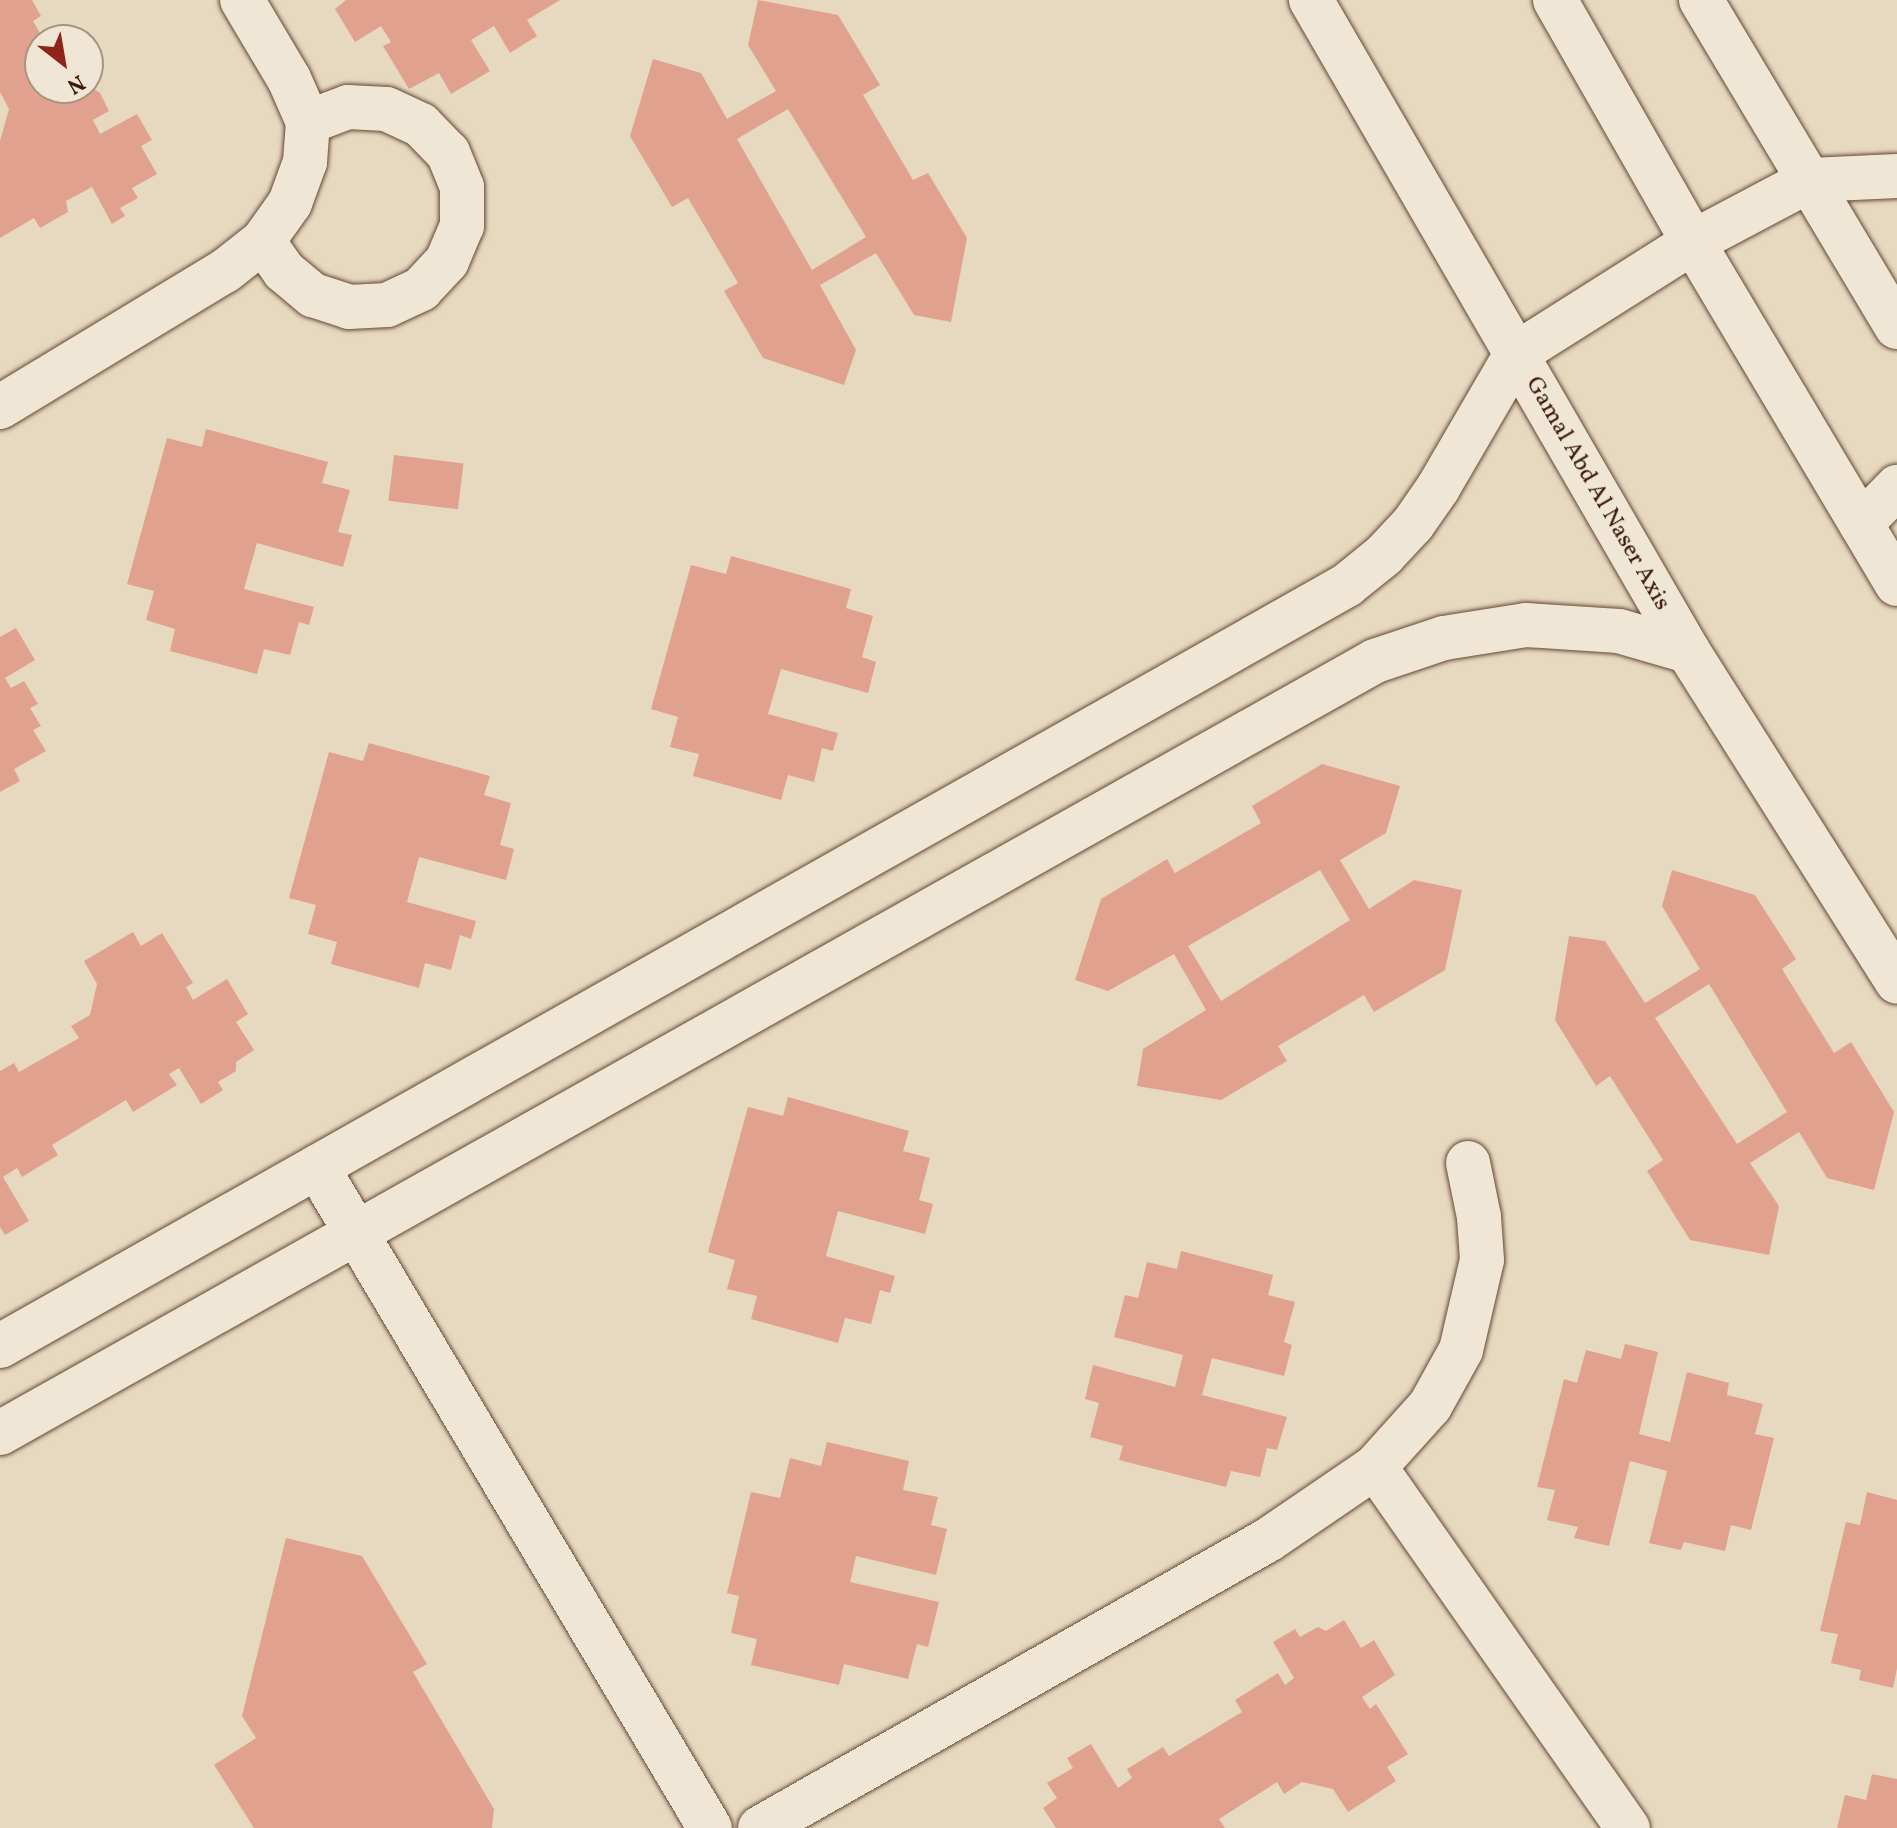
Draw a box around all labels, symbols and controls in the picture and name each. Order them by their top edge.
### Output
north arrow [24,24,104,104]
text: N [61,66,90,101]
street label: Gamal Abd Al Naser Axis [1518,372,1676,616]

